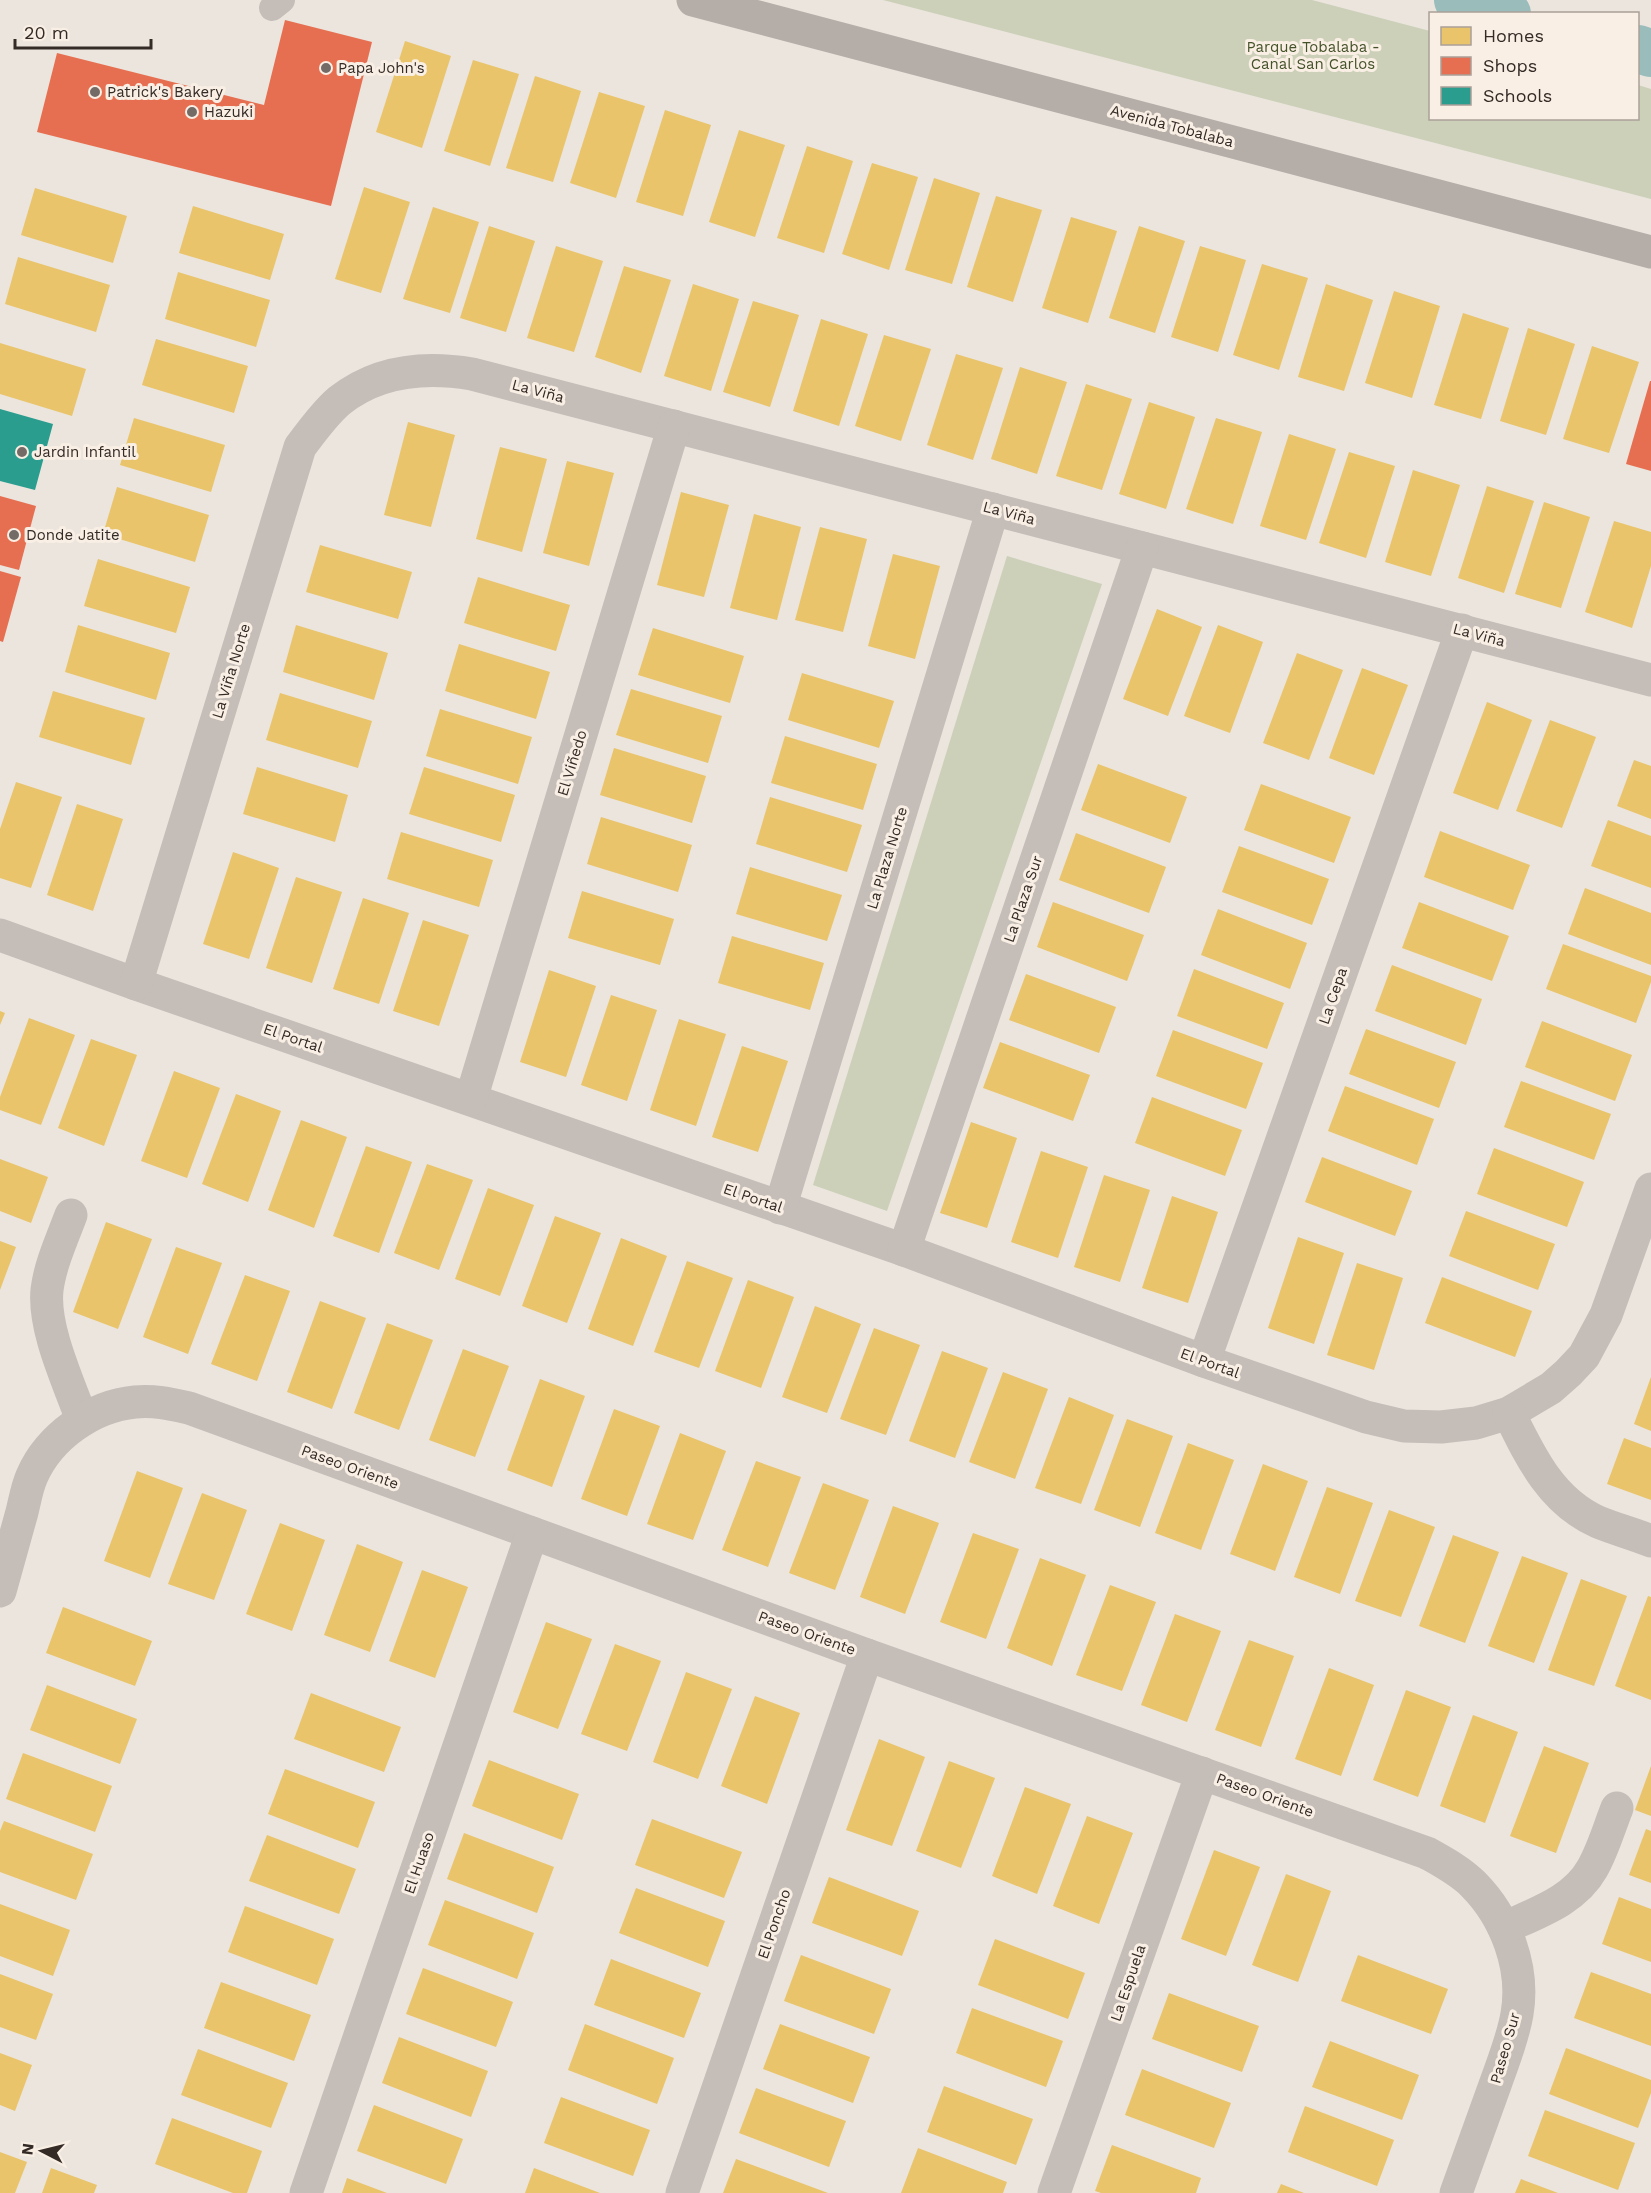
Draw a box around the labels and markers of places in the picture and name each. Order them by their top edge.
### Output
place label: Papa John's [338,59,425,77]
marker: Papa John's [319,61,333,75]
place label: Patrick's Bakery [107,83,223,101]
marker: Patrick's Bakery [88,85,102,99]
place label: Hazuki [204,103,253,121]
marker: Hazuki [185,105,199,119]
place label: Jardin Infantil [34,443,136,461]
marker: Jardin Infantil [15,445,29,459]
place label: Donde Jatite [26,526,120,544]
marker: Donde Jatite [7,528,21,542]

